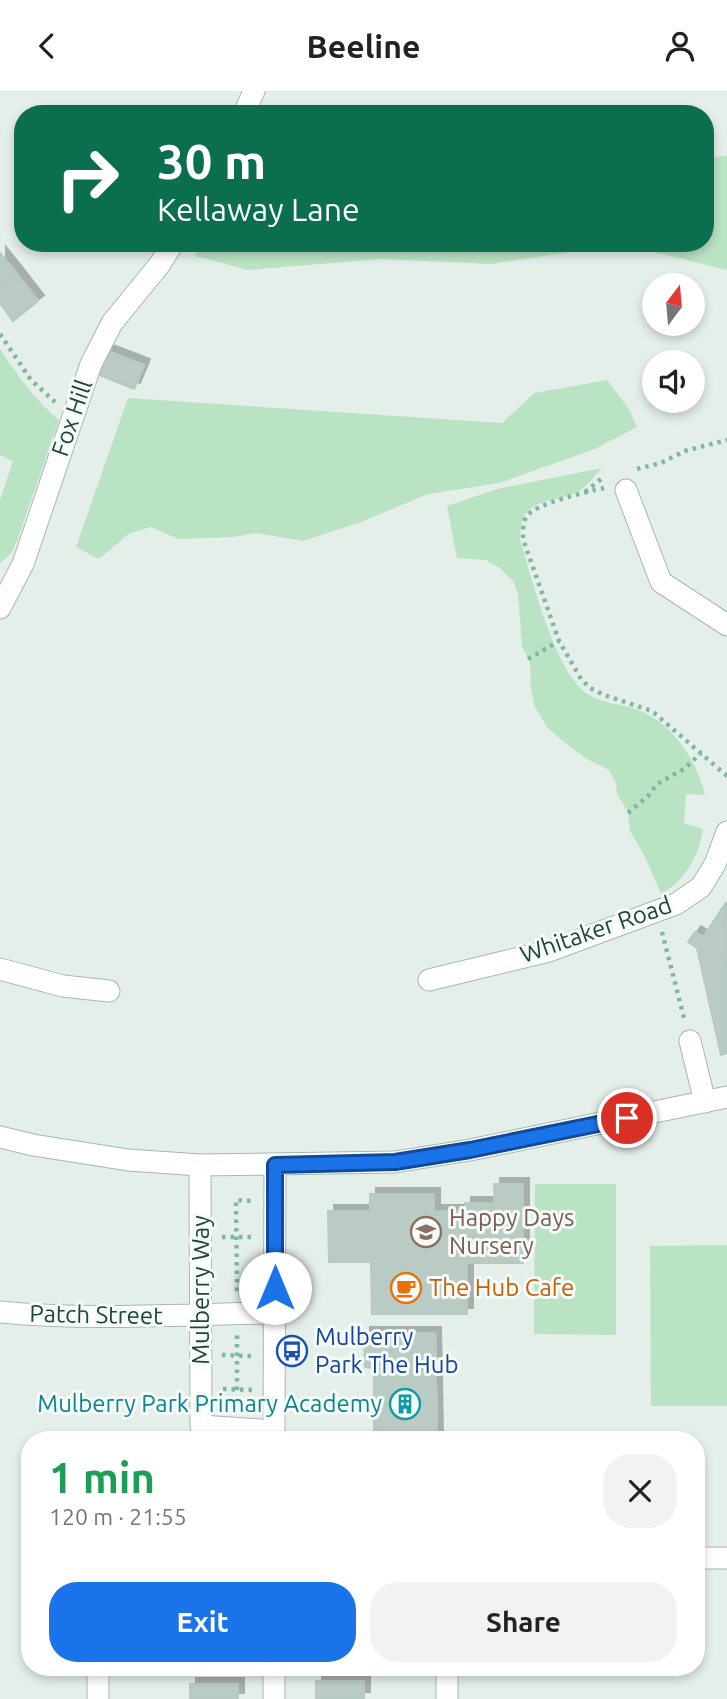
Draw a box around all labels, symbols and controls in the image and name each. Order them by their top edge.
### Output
icon: back [28,27,66,65]
icon: person [661,27,699,65]
text: Beeline [307,28,420,64]
icon: right [42,133,133,224]
text: 30 m [157,133,266,188]
text: Kellaway Lane [157,191,360,227]
north arrow [642,273,705,336]
map controls [642,273,705,413]
button: sound [642,350,705,413]
street label: Fox Hill [46,376,97,460]
street label: Whitaker Road [517,891,675,968]
pin [597,1088,657,1148]
icon: arrive [608,1099,646,1137]
place label: Happy Days Nursery [449,1204,574,1259]
street label: Mulberry Way [187,1215,214,1365]
school or university icon: Happy Days Nursery [409,1215,443,1249]
position arrow [238,1251,312,1325]
cafe icon: The Hub Cafe [389,1271,423,1305]
place label: The Hub Cafe [429,1274,574,1301]
street label: Patch Street [29,1300,163,1329]
place label: Mulberry Park The Hub [315,1323,458,1378]
bus stop icon: Mulberry Park The Hub [275,1334,309,1368]
building icon: Mulberry Park Primary Academy [388,1387,422,1421]
place label: Mulberry Park Primary Academy [37,1390,382,1417]
text: 1 min [49,1454,155,1501]
button: close [603,1454,677,1528]
text: 120 m · 21:55 [49,1504,187,1529]
button: Exit [49,1582,356,1662]
button: Share [370,1582,677,1662]

